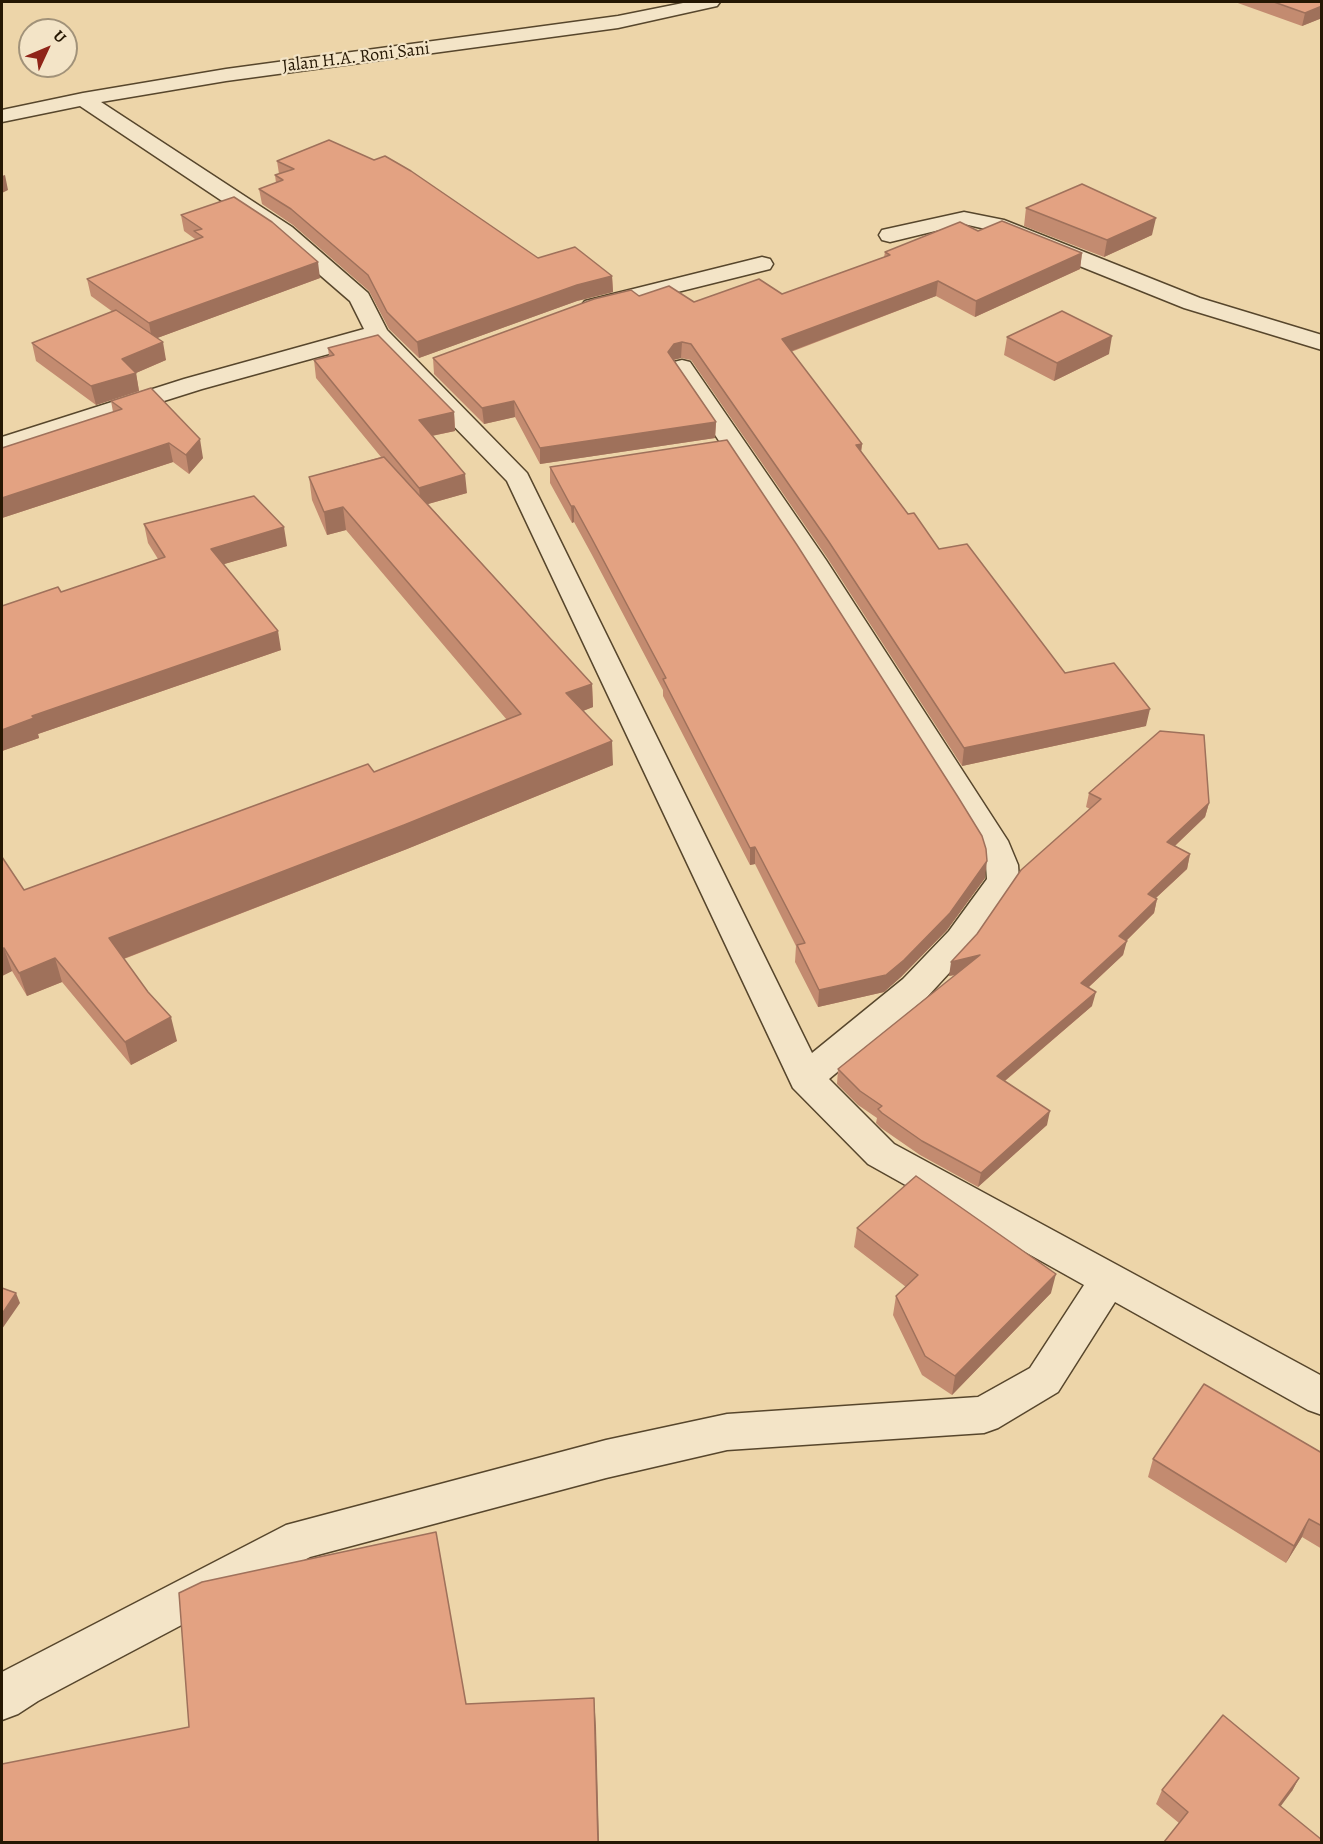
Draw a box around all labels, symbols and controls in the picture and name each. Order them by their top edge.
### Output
north arrow [18,18,78,78]
text: U [48,25,71,48]
street label: Jalan H.A. Roni Sani [281,38,431,78]

